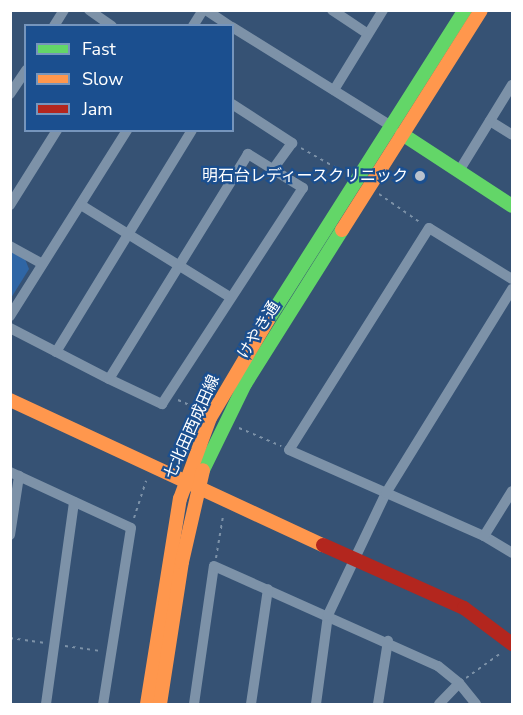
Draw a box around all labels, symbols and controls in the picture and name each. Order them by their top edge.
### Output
legend [24,24,234,132]
text: Fast [82,37,116,61]
text: Slow [82,67,123,91]
text: Jam [82,97,113,121]
place label: 明石台レディースクリニック [200,166,408,186]
marker: 明石台レディースクリニック [413,169,427,183]
street label: けやき通 [234,298,284,362]
street label: 七北田西成田線 [160,372,224,482]

